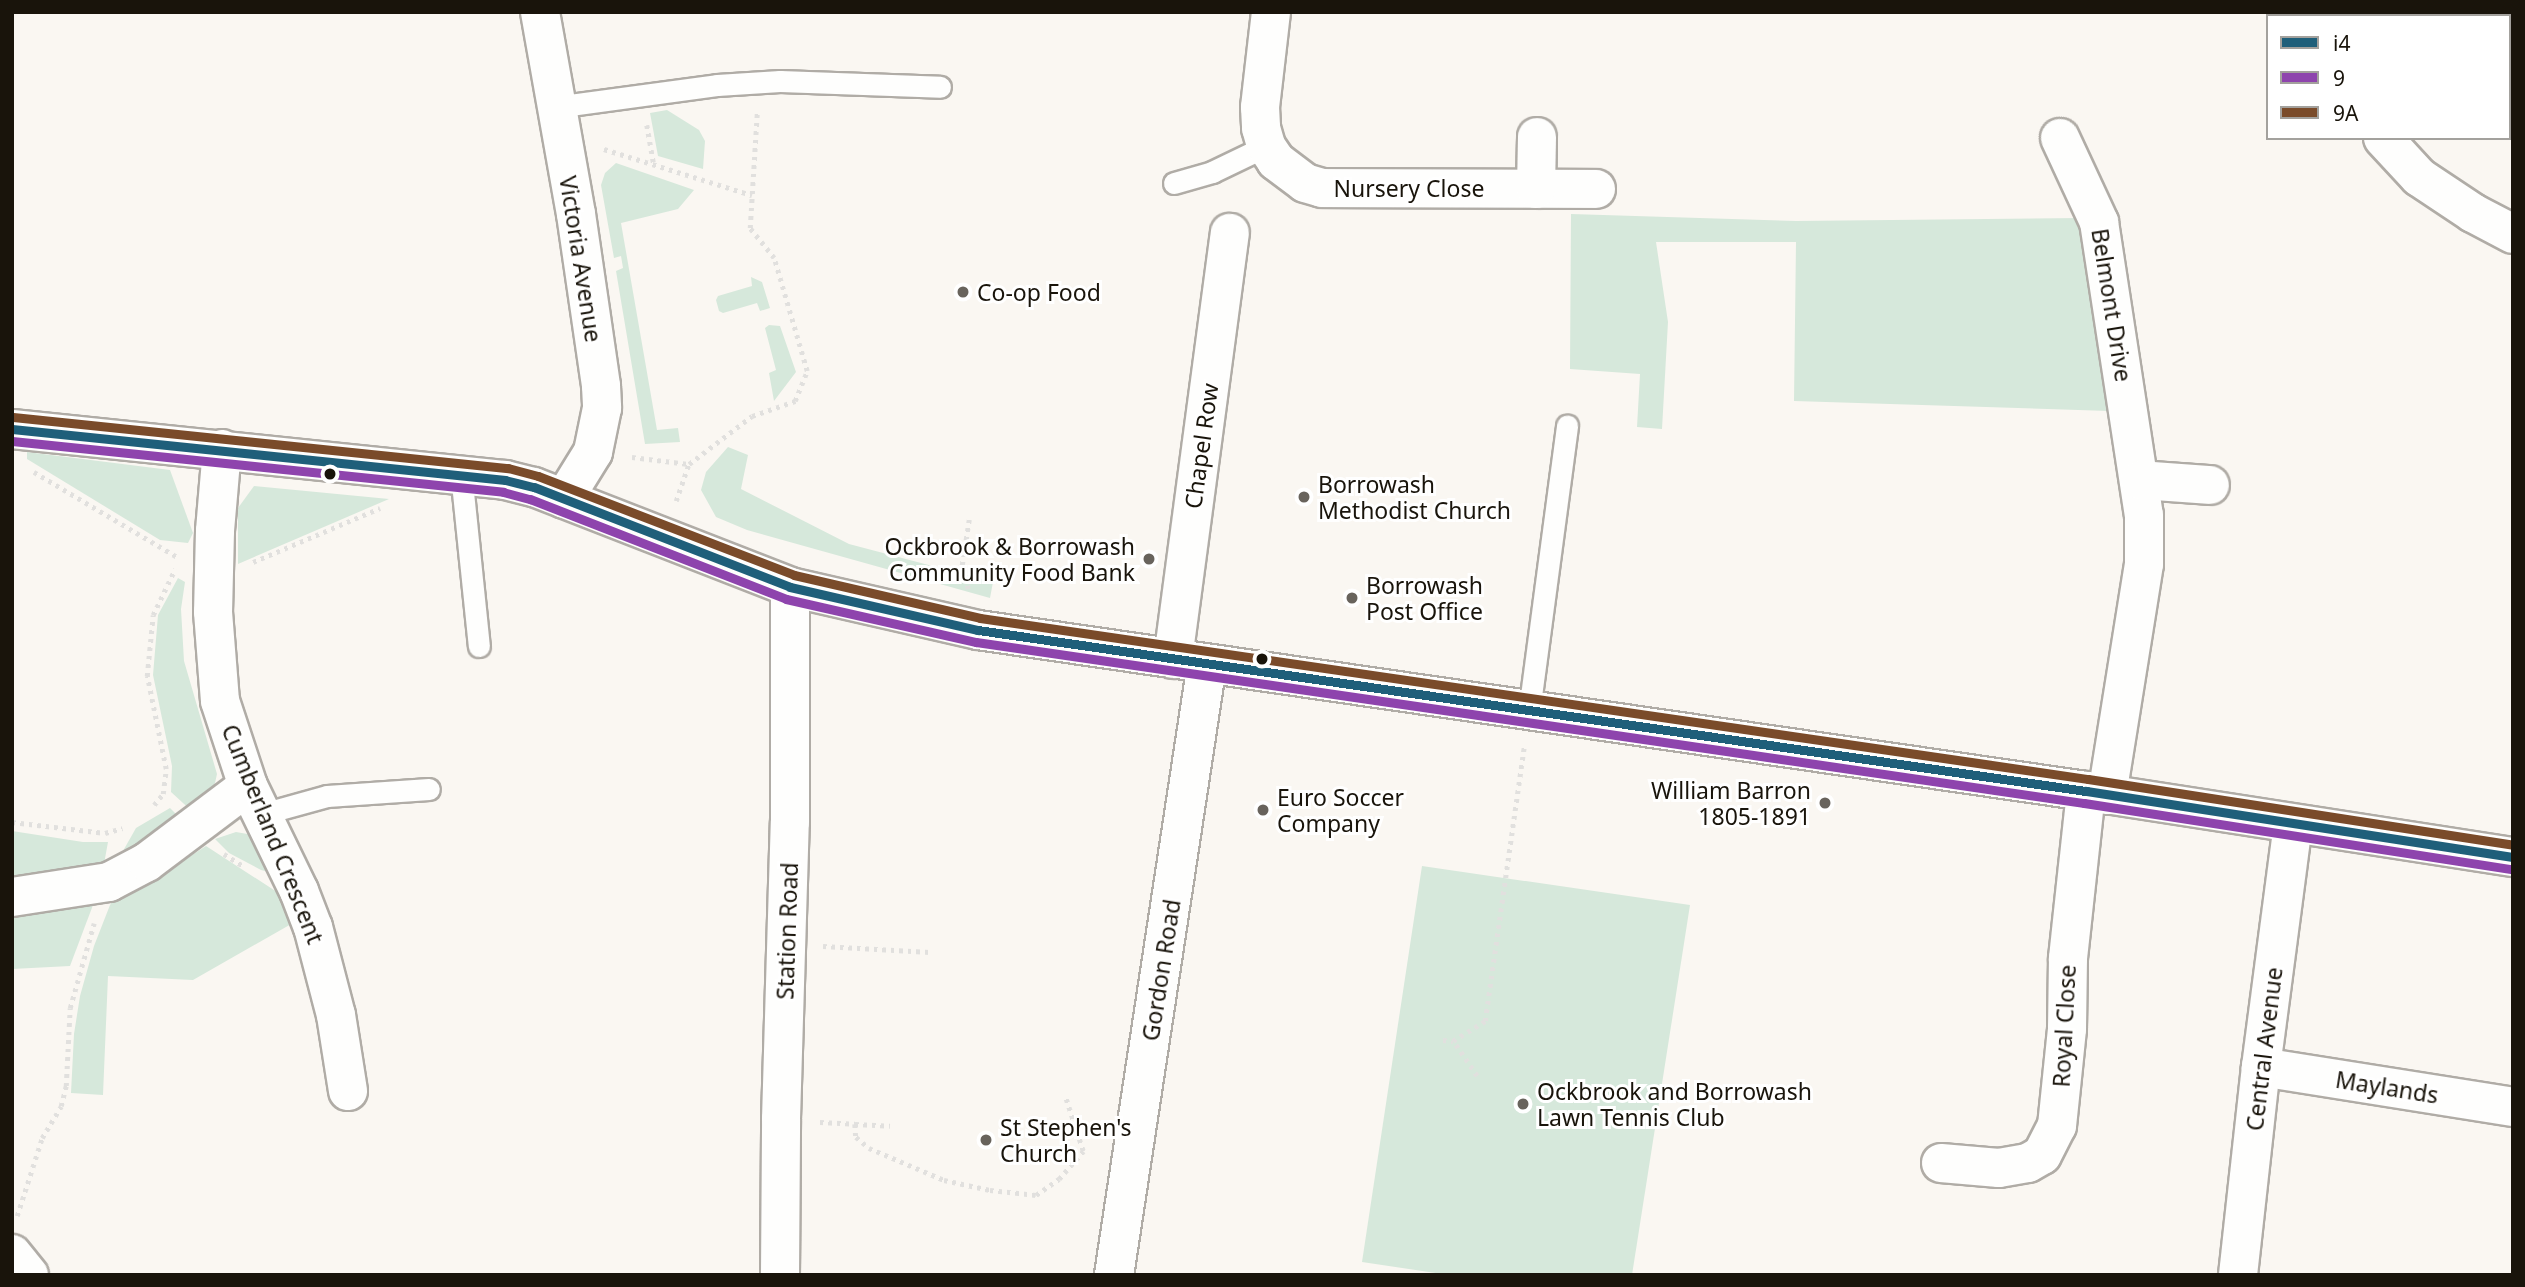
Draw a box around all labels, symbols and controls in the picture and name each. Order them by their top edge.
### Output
legend [2266,14,2511,140]
text: i4 [2333,29,2350,57]
text: 9 [2333,64,2345,92]
text: 9A [2333,99,2358,127]
street label: Victoria Avenue [554,174,608,344]
street label: Nursery Close [1334,174,1484,202]
street label: Belmont Drive [2086,226,2138,384]
place label: Co-op Food [977,278,1101,306]
marker: Co-op Food [955,284,971,300]
street label: Chapel Row [1179,381,1223,511]
unlabelled marker [323,467,337,481]
place label: Borrowash Methodist Church [1318,470,1511,524]
marker: Borrowash Methodist Church [1296,489,1312,505]
place label: Ockbrook & Borrowash Community Food Bank [885,532,1135,586]
marker: Ockbrook & Borrowash Community Food Bank [1141,551,1157,567]
place label: Borrowash Post Office [1366,571,1483,625]
marker: Borrowash Post Office [1344,590,1360,606]
unlabelled marker [1255,652,1269,666]
street label: Cumberland Crescent [216,720,330,948]
place label: William Barron 1805-1891 [1651,776,1811,830]
place label: Euro Soccer Company [1277,783,1404,837]
marker: William Barron 1805-1891 [1817,795,1833,811]
marker: Euro Soccer Company [1255,802,1271,818]
street label: Station Road [771,862,803,1000]
street label: Gordon Road [1136,897,1186,1043]
street label: Royal Close [2047,964,2081,1088]
street label: Central Avenue [2240,966,2288,1132]
street label: Maylands [2334,1065,2440,1109]
place label: Ockbrook and Borrowash Lawn Tennis Club [1537,1077,1812,1131]
marker: Ockbrook and Borrowash Lawn Tennis Club [1515,1096,1531,1112]
place label: St Stephen's Church [1000,1113,1132,1167]
marker: St Stephen's Church [978,1132,994,1148]

